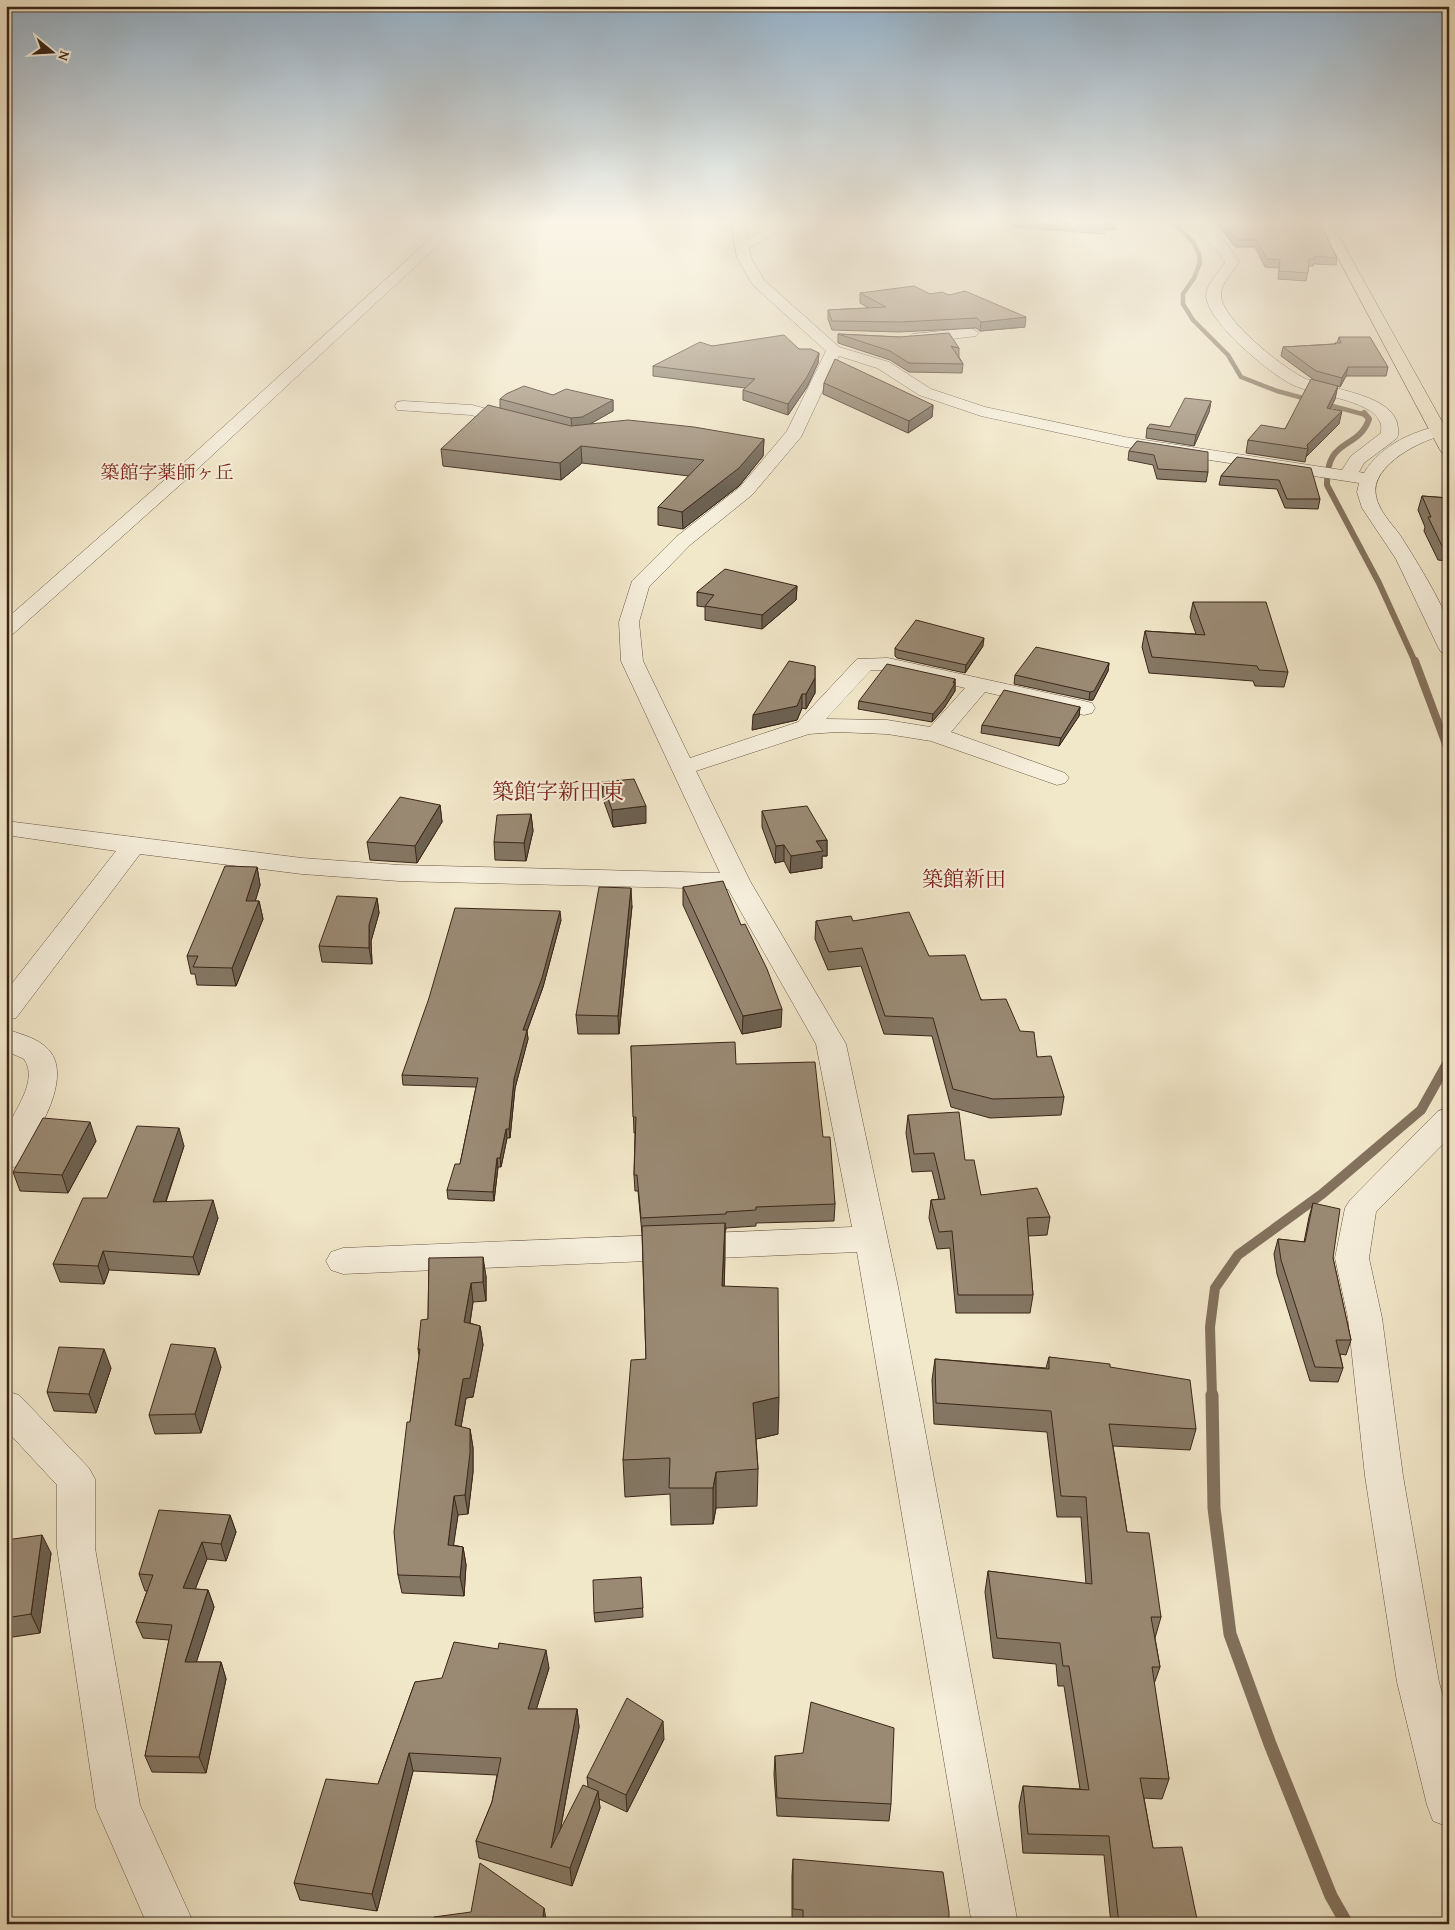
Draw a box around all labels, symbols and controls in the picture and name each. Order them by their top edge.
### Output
north arrow [28,28,78,78]
text: N [53,48,75,64]
district label: 築館字薬師ヶ丘 [100,458,234,486]
district label: 築館字新田東 [492,775,624,807]
district label: 築館新田 [922,863,1006,894]

